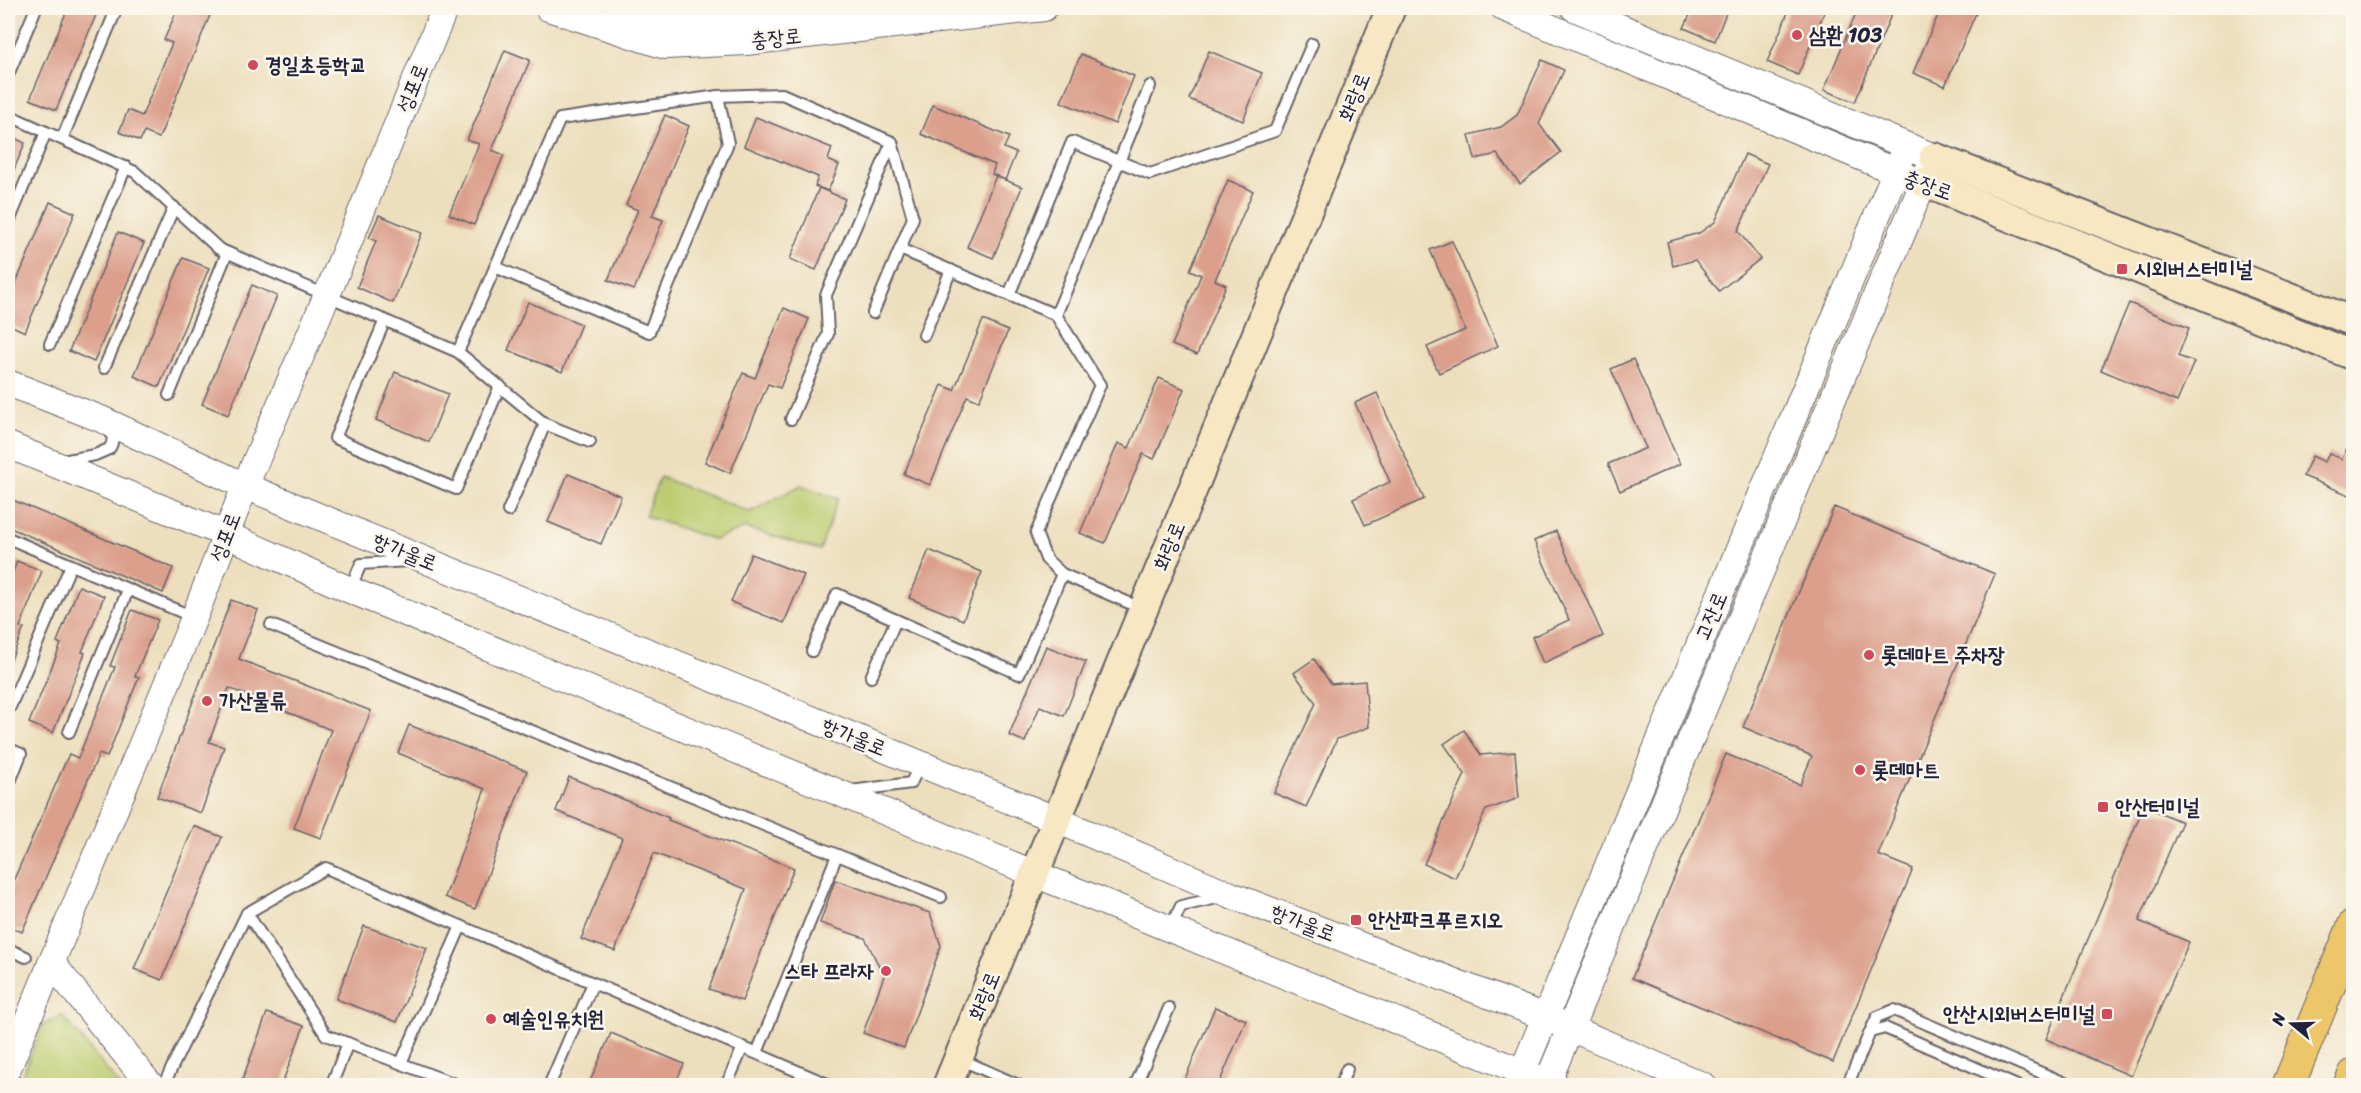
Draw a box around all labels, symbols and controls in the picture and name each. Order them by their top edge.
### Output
street label: 충장로 [749,16,803,60]
place label: 삼환 103 [1809,16,1883,54]
marker: 삼환 103 [1790,28,1804,42]
place label: 경일초등학교 [265,46,366,84]
street label: 성포로 [385,57,439,119]
marker: 경일초등학교 [246,58,260,72]
street label: 화랑로 [1327,66,1381,128]
street label: 충장로 [1898,158,1958,212]
place label: 시외버스터미널 [2134,250,2252,288]
marker: 시외버스터미널 [2115,262,2129,276]
street label: 성포로 [198,507,252,567]
street label: 화랑로 [1142,515,1196,577]
street label: 항가울로 [367,522,443,582]
street label: 고잔로 [1684,585,1738,647]
place label: 롯데마트 주차장 [1881,636,2005,674]
marker: 롯데마트 주차장 [1862,648,1876,662]
place label: 가산물류 [219,682,287,720]
marker: 가산물류 [200,694,214,708]
street label: 항가울로 [816,707,892,767]
place label: 롯데마트 [1872,751,1940,789]
marker: 롯데마트 [1853,763,1867,777]
place label: 안산터미널 [2115,788,2200,826]
marker: 안산터미널 [2096,800,2110,814]
street label: 항가울로 [1265,893,1341,953]
place label: 안산파크푸르지오 [1368,901,1503,939]
marker: 안산파크푸르지오 [1349,913,1363,927]
place label: 스타 프라자 [784,952,874,990]
marker: 스타 프라자 [879,964,893,978]
street label: 화랑로 [957,965,1011,1027]
north arrow [2262,994,2322,1054]
place label: 안산시외버스터미널 [1943,995,2095,1033]
place label: 예술인유치원 [503,1000,604,1038]
marker: 안산시외버스터미널 [2100,1007,2114,1021]
text: N [2262,1008,2294,1030]
marker: 예술인유치원 [484,1012,498,1026]

